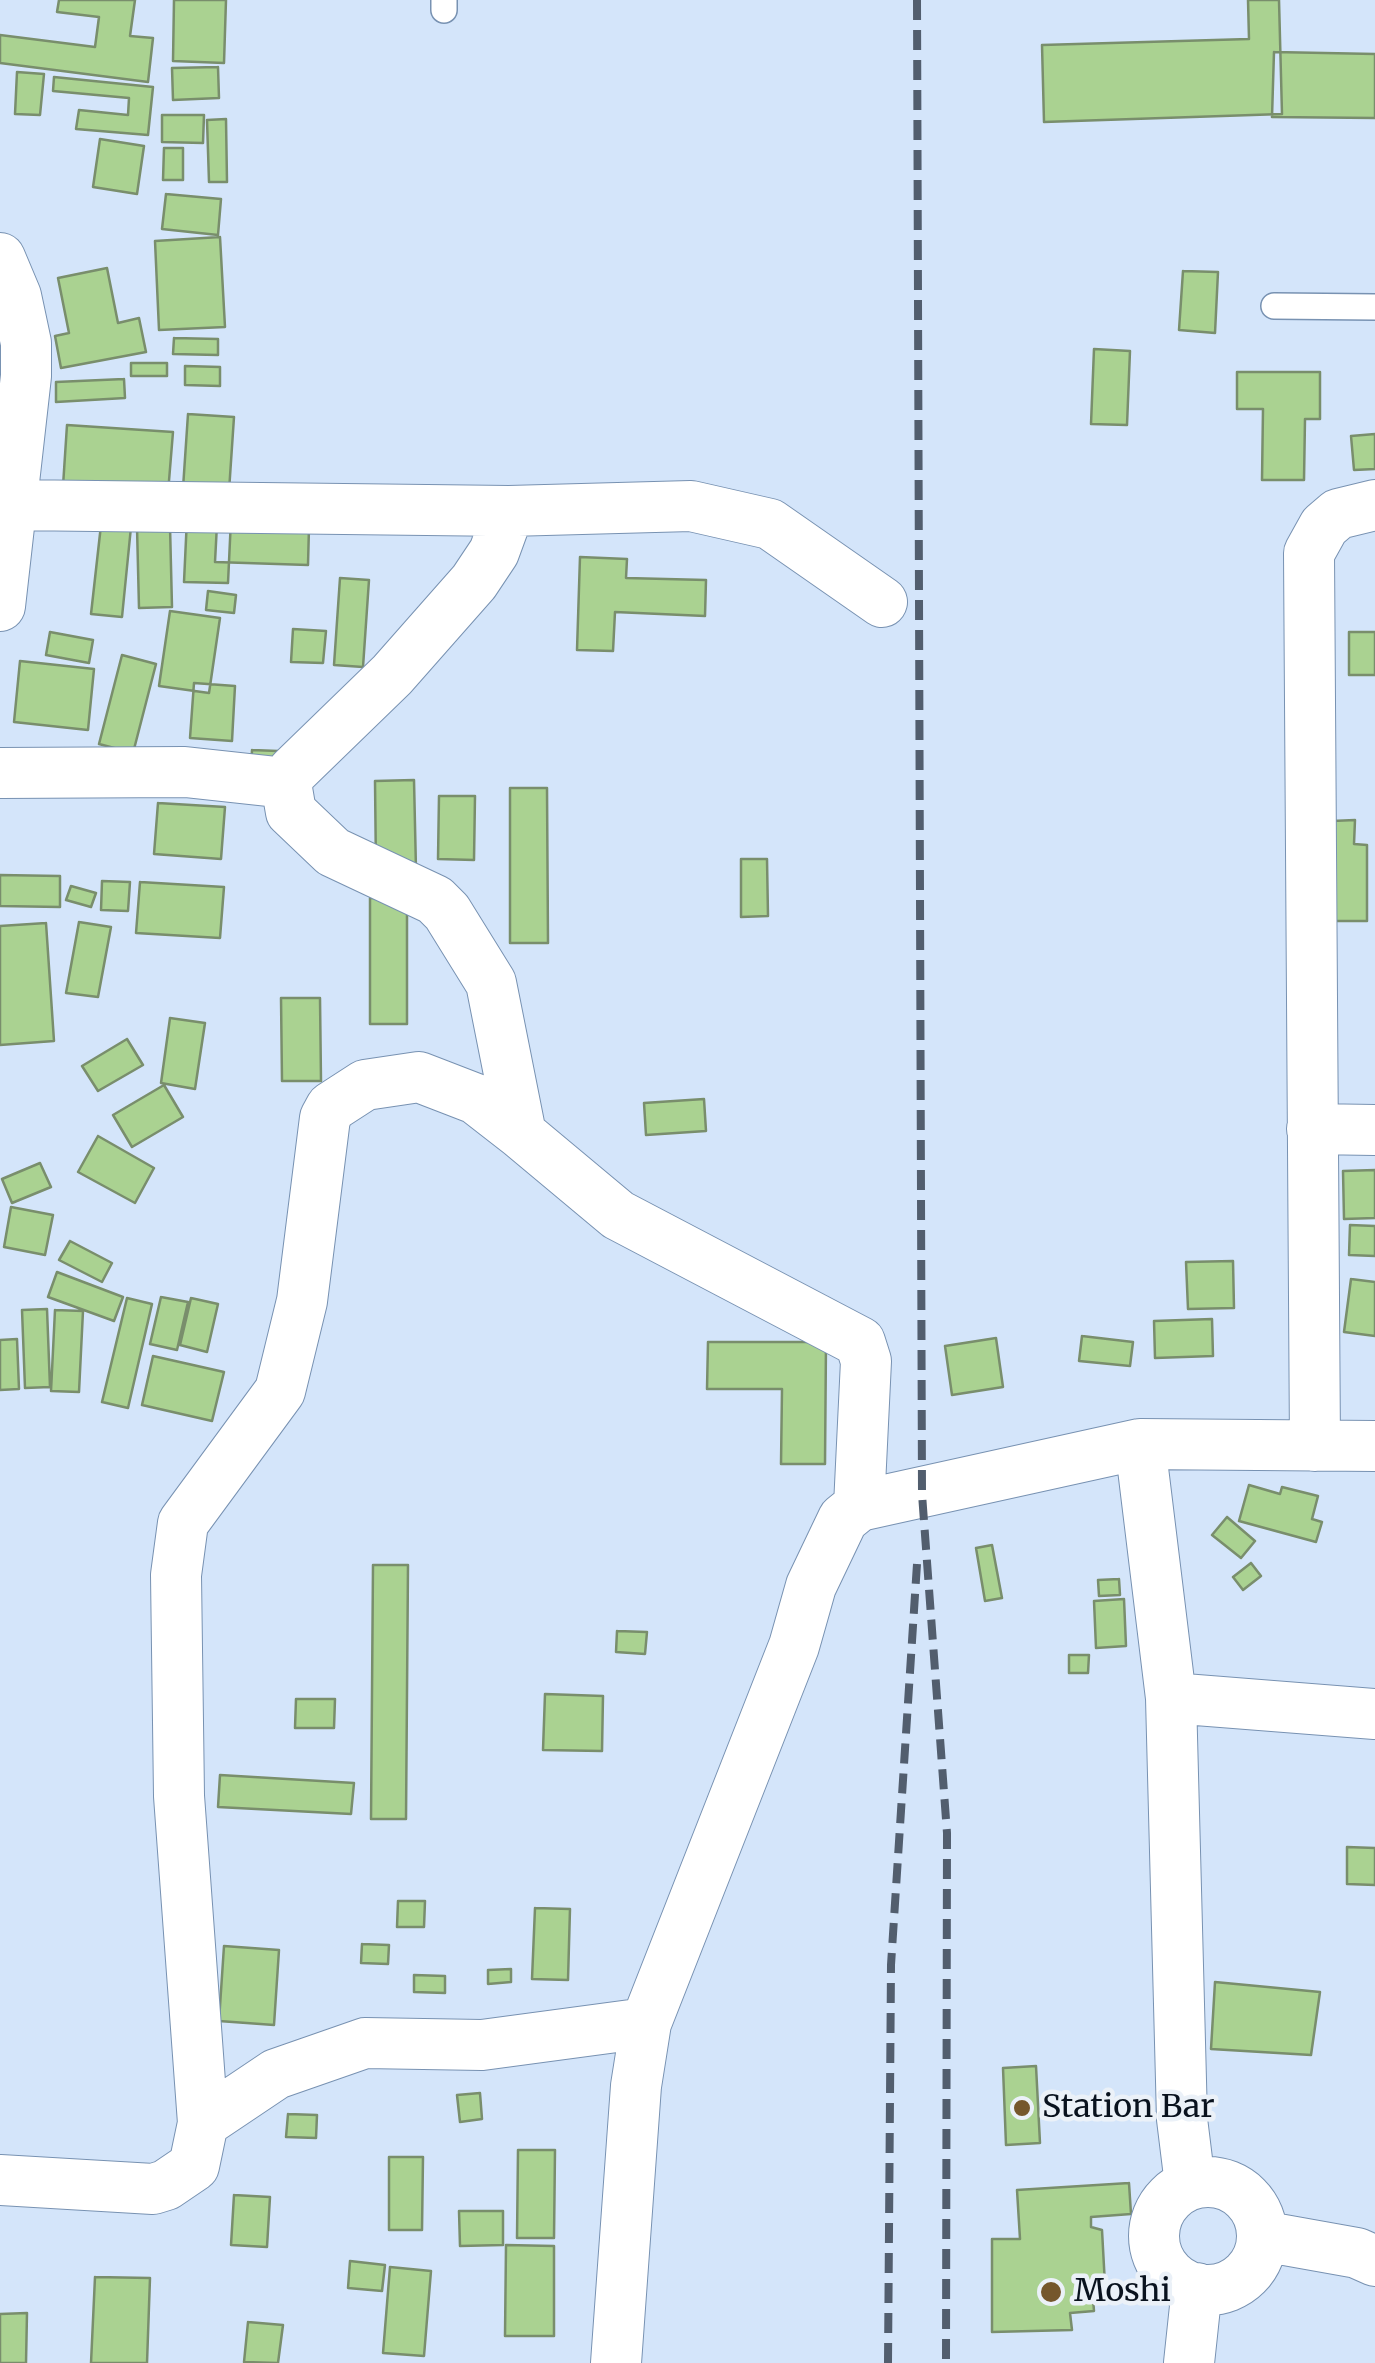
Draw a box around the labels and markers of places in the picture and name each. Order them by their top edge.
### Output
place label: Station Bar [1042,2089,1215,2127]
marker: Station Bar [1011,2097,1033,2119]
place label: Moshi [1074,2273,1171,2311]
marker: Moshi [1038,2279,1064,2305]

